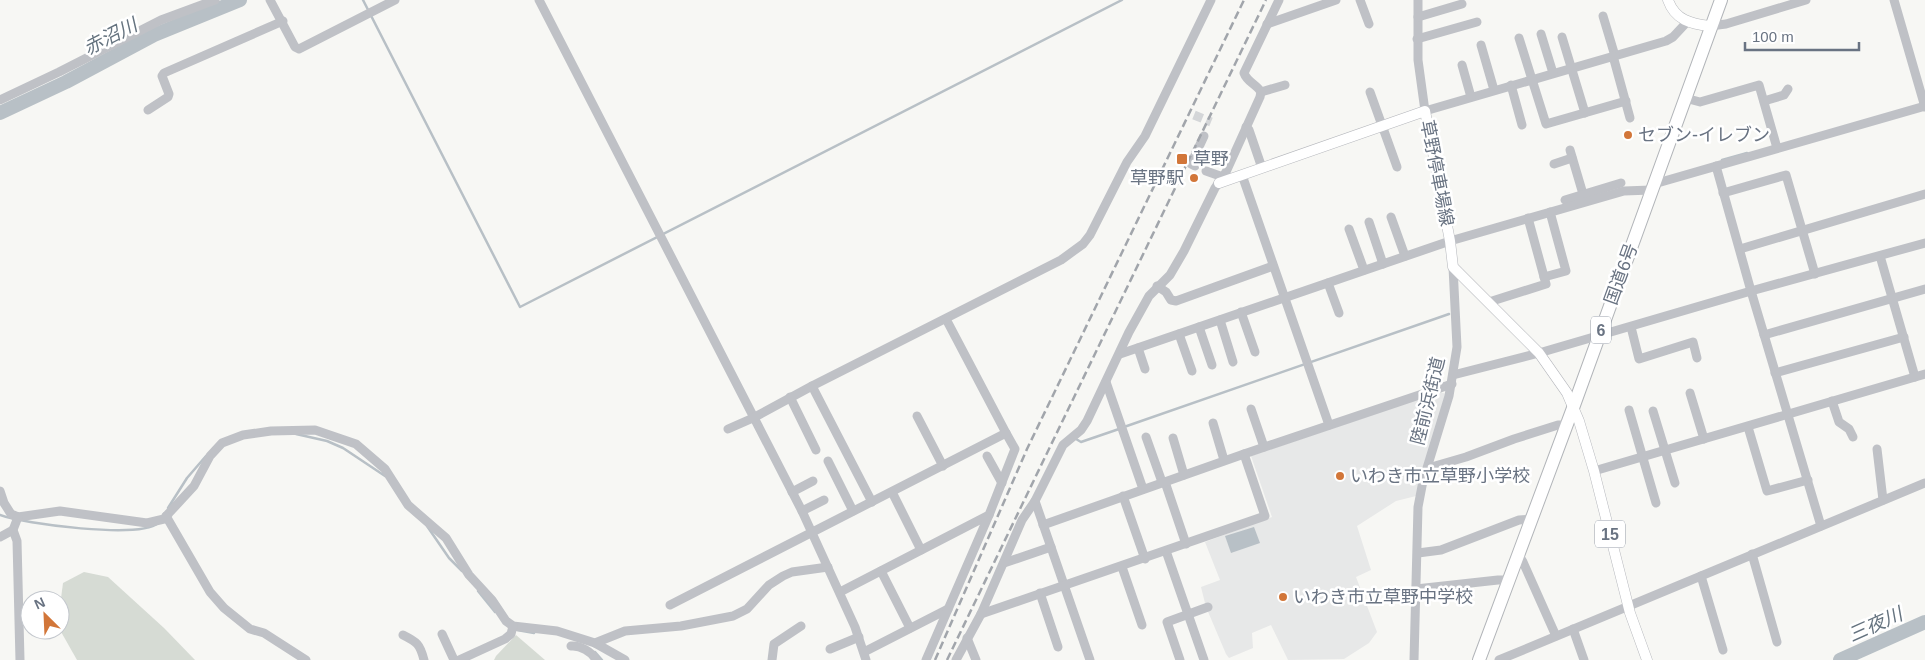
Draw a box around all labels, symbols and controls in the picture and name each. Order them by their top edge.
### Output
water label: 赤沼川 [80,13,142,59]
scale bar [1745,20,1859,52]
text: 100 m [1752,28,1794,45]
street label: 草野停車場線 [1417,118,1457,228]
place label: セブン-イレブン [1638,125,1770,145]
marker: セブン-イレブン [1622,129,1634,141]
place label: 草野 [1193,149,1229,169]
marker: 草野 [1175,152,1189,166]
place label: 草野駅 [1130,168,1184,188]
marker: 草野駅 [1188,172,1200,184]
street label: 国道6号 [1601,241,1641,307]
road number: 6 [1591,316,1611,344]
street label: 陸前浜街道 [1407,355,1449,447]
place label: いわき市立草野小学校 [1350,466,1530,486]
marker: いわき市立草野小学校 [1334,470,1346,482]
road number: 15 [1595,520,1625,548]
place label: いわき市立草野中学校 [1293,587,1473,607]
north arrow [20,590,70,640]
marker: いわき市立草野中学校 [1277,591,1289,603]
text: N [32,594,48,612]
water label: 三夜川 [1845,602,1907,646]

